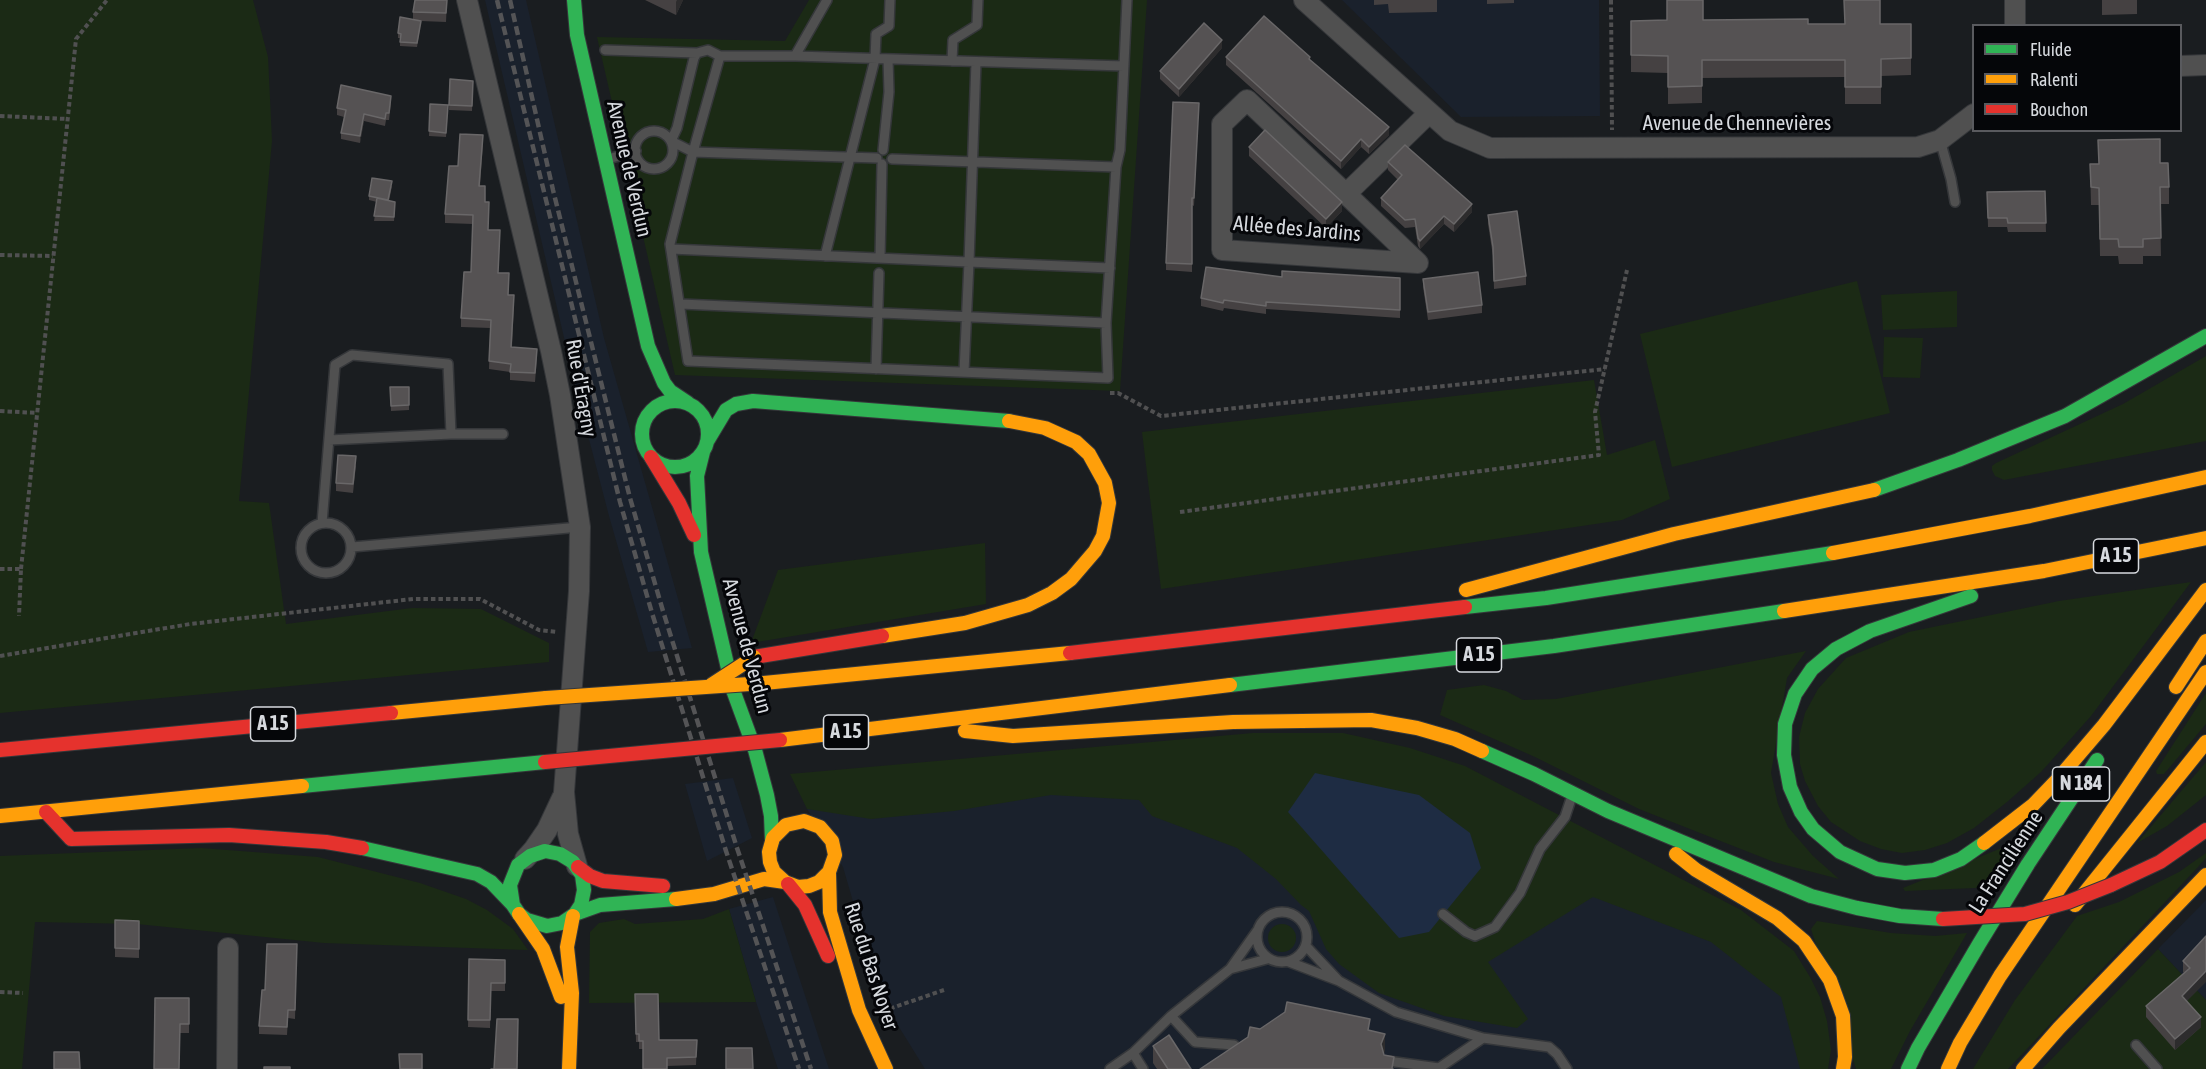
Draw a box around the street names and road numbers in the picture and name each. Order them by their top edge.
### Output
street label: Avenue de Verdun [601,98,657,240]
street label: Avenue de Chennevières [1643,110,1831,136]
street label: Allée des Jardins [1232,211,1362,247]
street label: Rue d'Éragny [560,337,602,439]
road number: A 15 [2094,539,2138,573]
street label: Avenue de Verdun [717,576,777,716]
road number: A 15 [1456,638,1502,672]
road number: A 15 [250,707,296,741]
road number: A 15 [824,715,868,749]
road number: N 184 [2052,767,2110,801]
street label: La Francilienne [1964,806,2048,918]
street label: Rue du Bas Noyer [839,899,903,1033]

